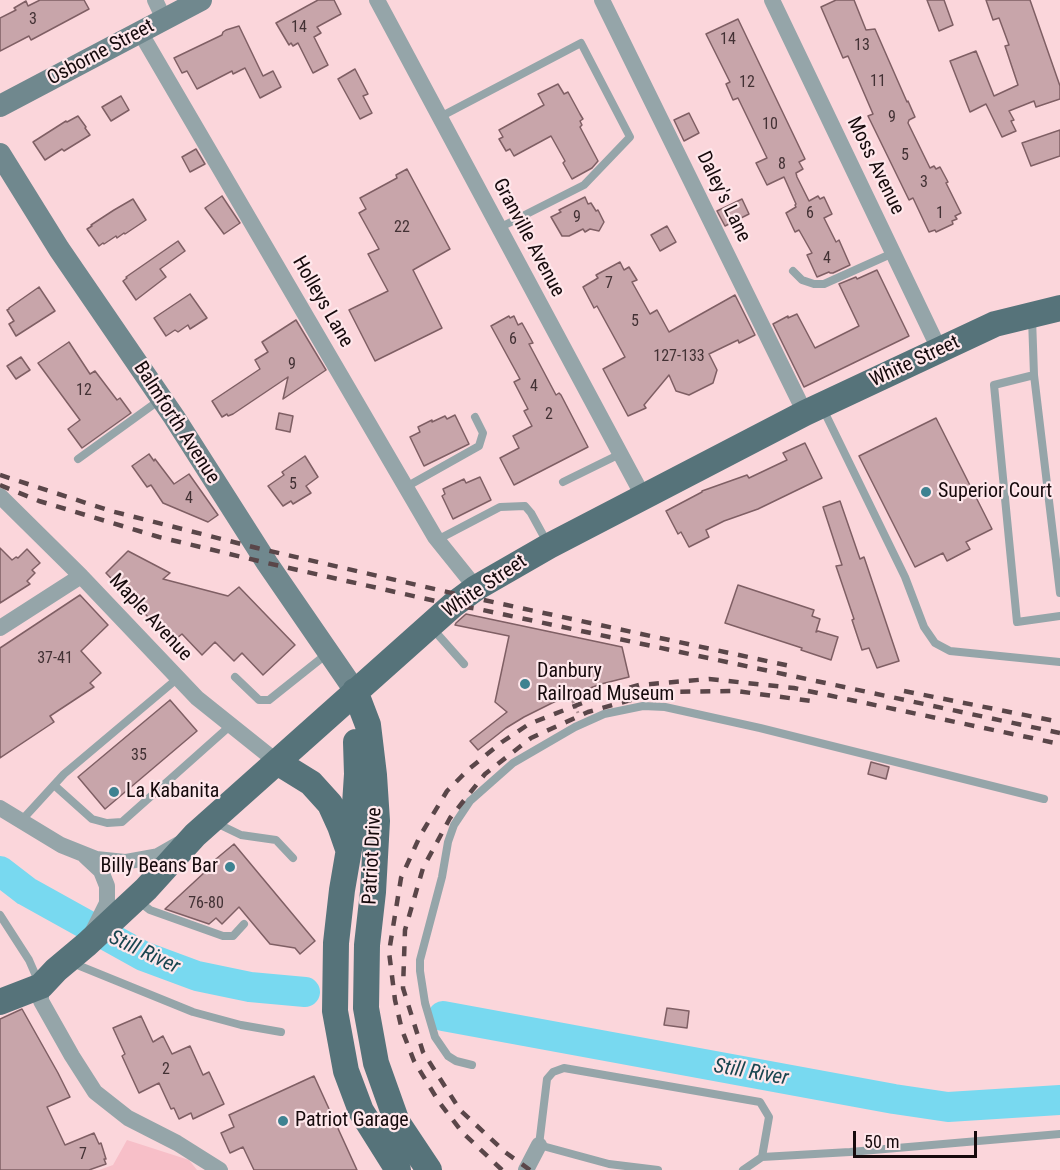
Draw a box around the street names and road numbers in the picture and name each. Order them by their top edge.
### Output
street label: Osborne Street [43,15,159,91]
street label: Moss Avenue [841,113,909,219]
street label: Daley's Lane [691,148,755,246]
street label: Granville Avenue [487,175,569,301]
street label: Holleys Lane [286,252,358,352]
street label: White Street [866,331,964,393]
street label: Balmforth Avenue [128,357,224,489]
street label: White Street [438,550,532,624]
street label: Maple Avenue [103,569,197,667]
street label: Patriot Drive [358,807,388,905]

